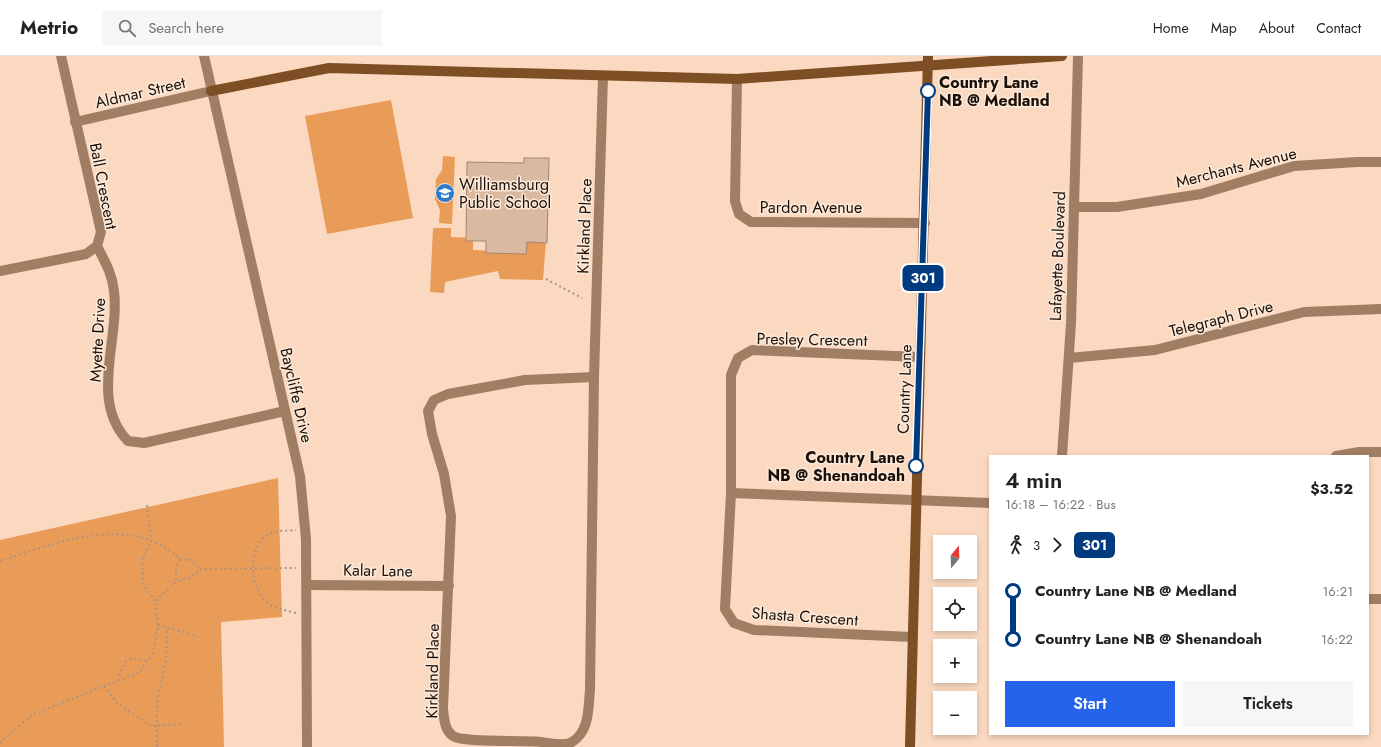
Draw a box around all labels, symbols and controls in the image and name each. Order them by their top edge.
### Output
search box [102,10,382,46]
text: Metrio [20,14,78,41]
icon: search [116,17,138,39]
text: Search here [148,17,224,39]
text: Home [1153,18,1189,38]
text: Map [1211,18,1237,38]
text: About [1259,18,1294,38]
text: Contact [1316,18,1361,38]
street label: Aldmar Street [93,71,188,114]
place label: Country Lane NB @ Medland [939,71,1050,112]
marker: Country Lane NB @ Medland [920,83,936,99]
street label: Ball Crescent [84,141,123,232]
street label: Merchants Avenue [1173,141,1299,194]
place label: Williamsburg Public School [459,173,551,214]
street label: Kirkland Place [571,178,598,274]
school or university icon: Williamsburg Public School [434,182,456,204]
street label: Lafayette Boulevard [1044,191,1071,321]
street label: Pardon Avenue [760,196,862,219]
line badge: 301 [900,265,946,291]
text: 301 [910,268,936,288]
street label: Telegraph Drive [1167,294,1275,342]
street label: Myette Drive [84,297,111,383]
street label: Presley Crescent [756,327,868,352]
street label: Country Lane [891,344,918,434]
street label: Baycliffe Drive [274,345,319,445]
place label: Country Lane NB @ Shenandoah [767,446,905,487]
marker: Country Lane NB @ Shenandoah [908,458,924,474]
text: 4 min [1005,464,1062,496]
text: $3.52 [1310,478,1353,500]
text: 16:18 – 16:22 · Bus [1005,495,1116,514]
icon: walk [1005,534,1027,556]
icon: forward [1046,534,1068,556]
north arrow [933,535,977,579]
map controls [933,535,977,735]
text: 301 [1082,535,1107,555]
text: 3 [1033,536,1040,555]
street label: Kalar Lane [343,558,413,583]
text: Country Lane NB @ Medland [1035,580,1237,602]
text: 16:21 [1323,582,1353,601]
button: locate [933,587,977,631]
street label: Shasta Crescent [751,601,859,632]
street label: Kirkland Place [420,623,445,719]
text: Country Lane NB @ Shenandoah [1035,628,1262,650]
text: 16:22 [1321,630,1353,649]
button: + [933,639,977,683]
button: Start [1005,681,1175,727]
button: Tickets [1183,681,1353,727]
button: − [933,691,977,735]

